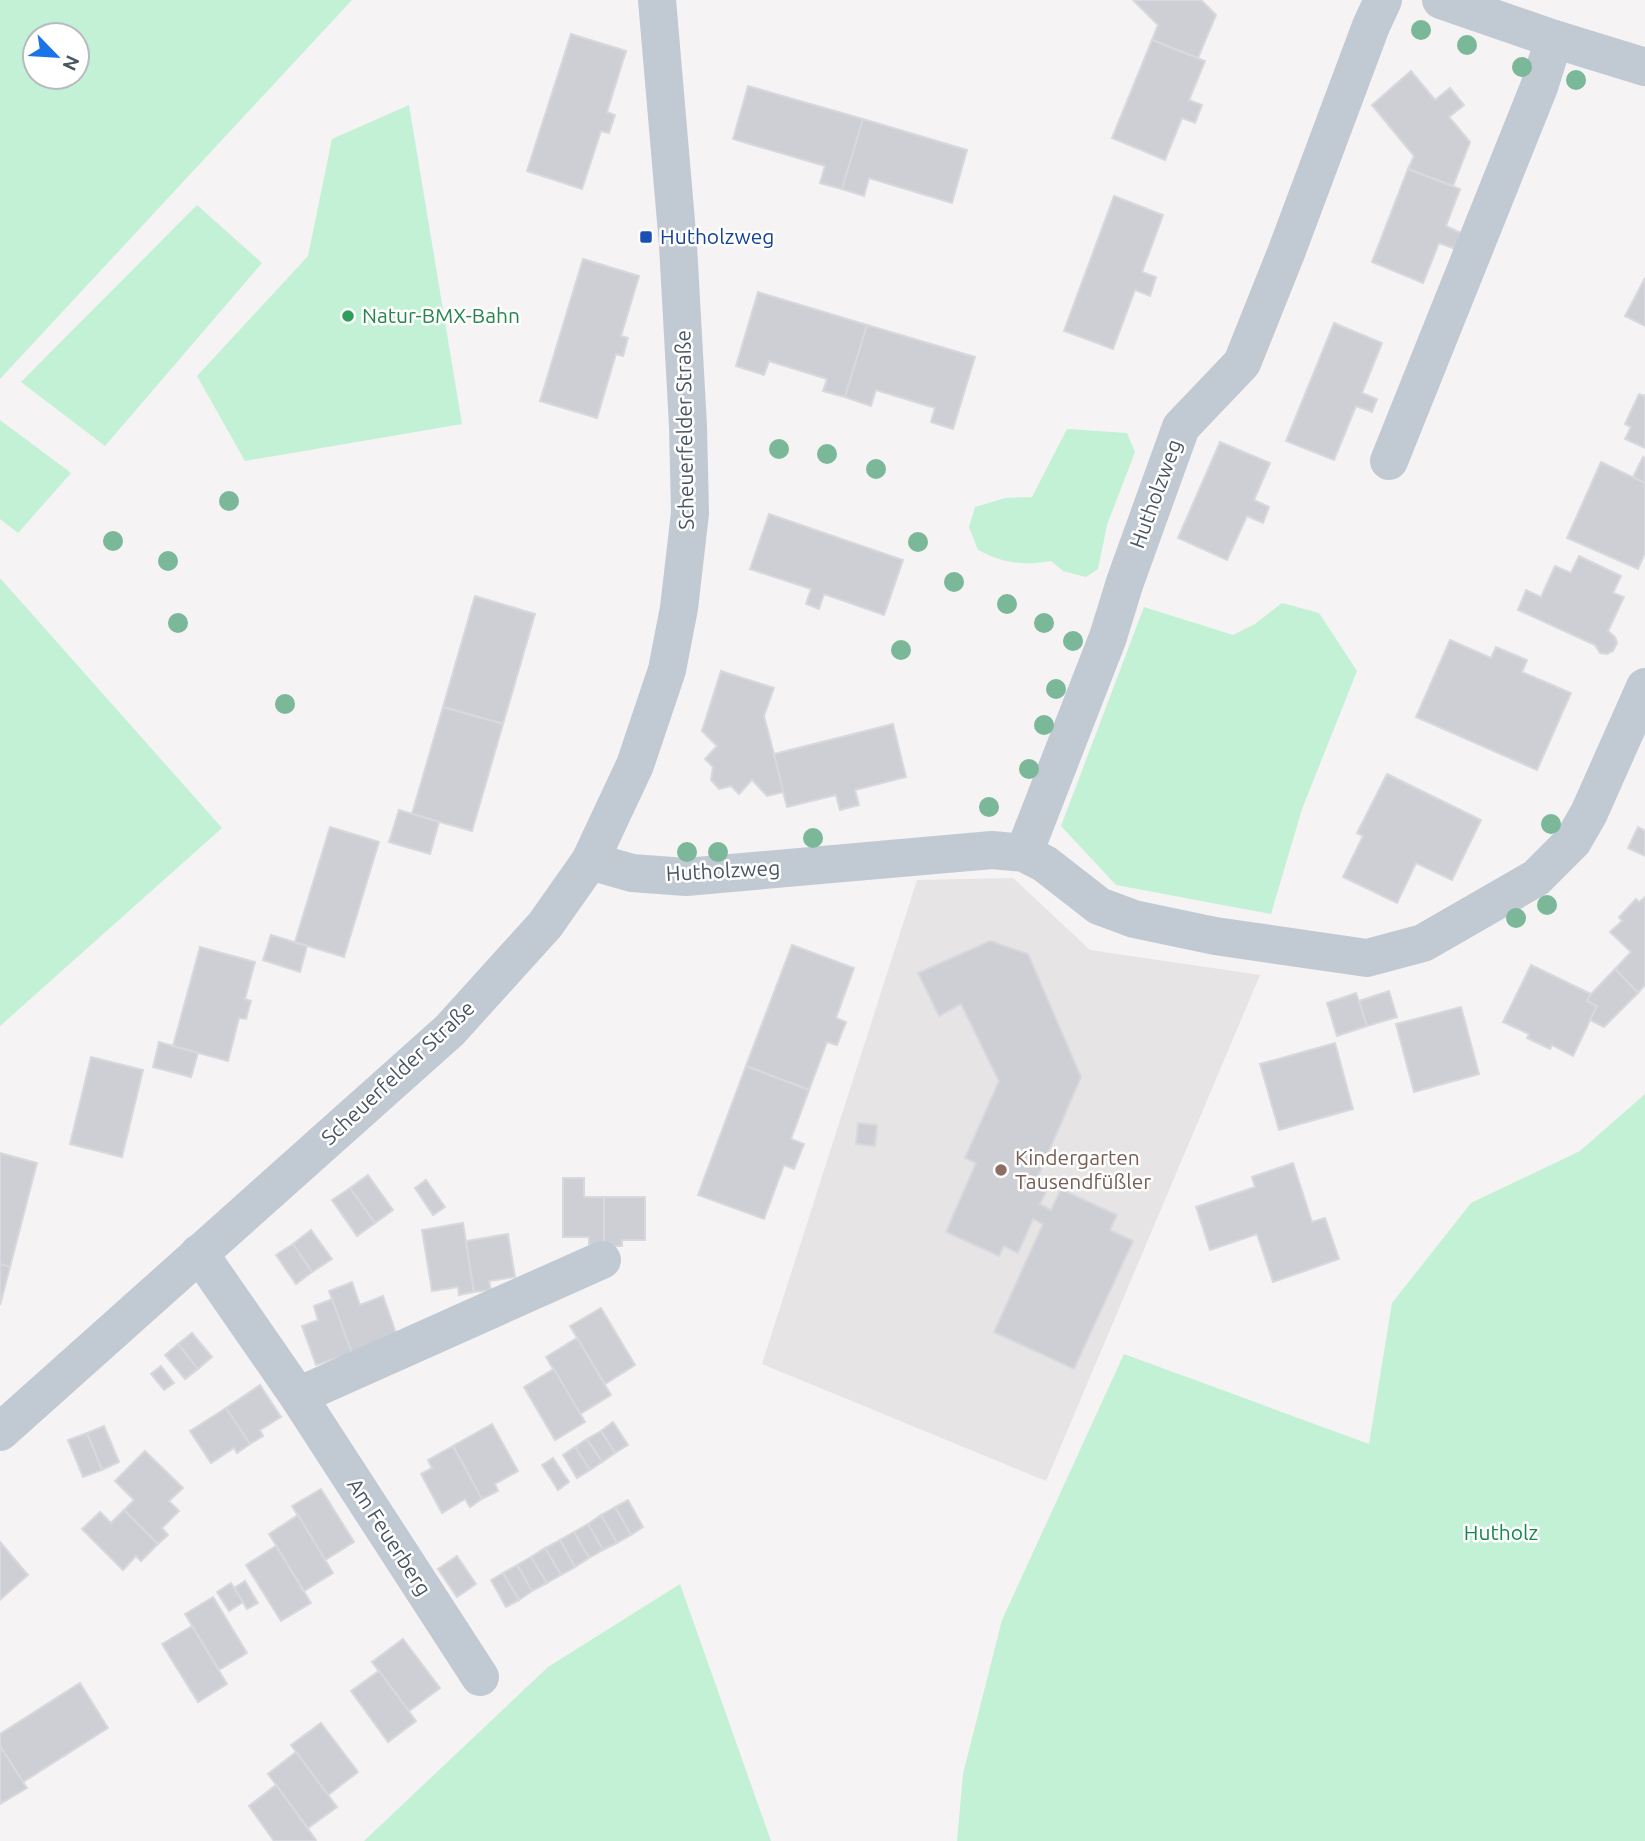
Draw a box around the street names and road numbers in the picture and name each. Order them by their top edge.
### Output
street label: Scheuerfelder Straße [670,330,698,530]
street label: Hutholzweg [1124,436,1186,551]
street label: Hutholzweg [665,855,781,885]
street label: Scheuerfelder Straße [316,995,479,1149]
street label: Am Feuerberg [343,1473,437,1599]

